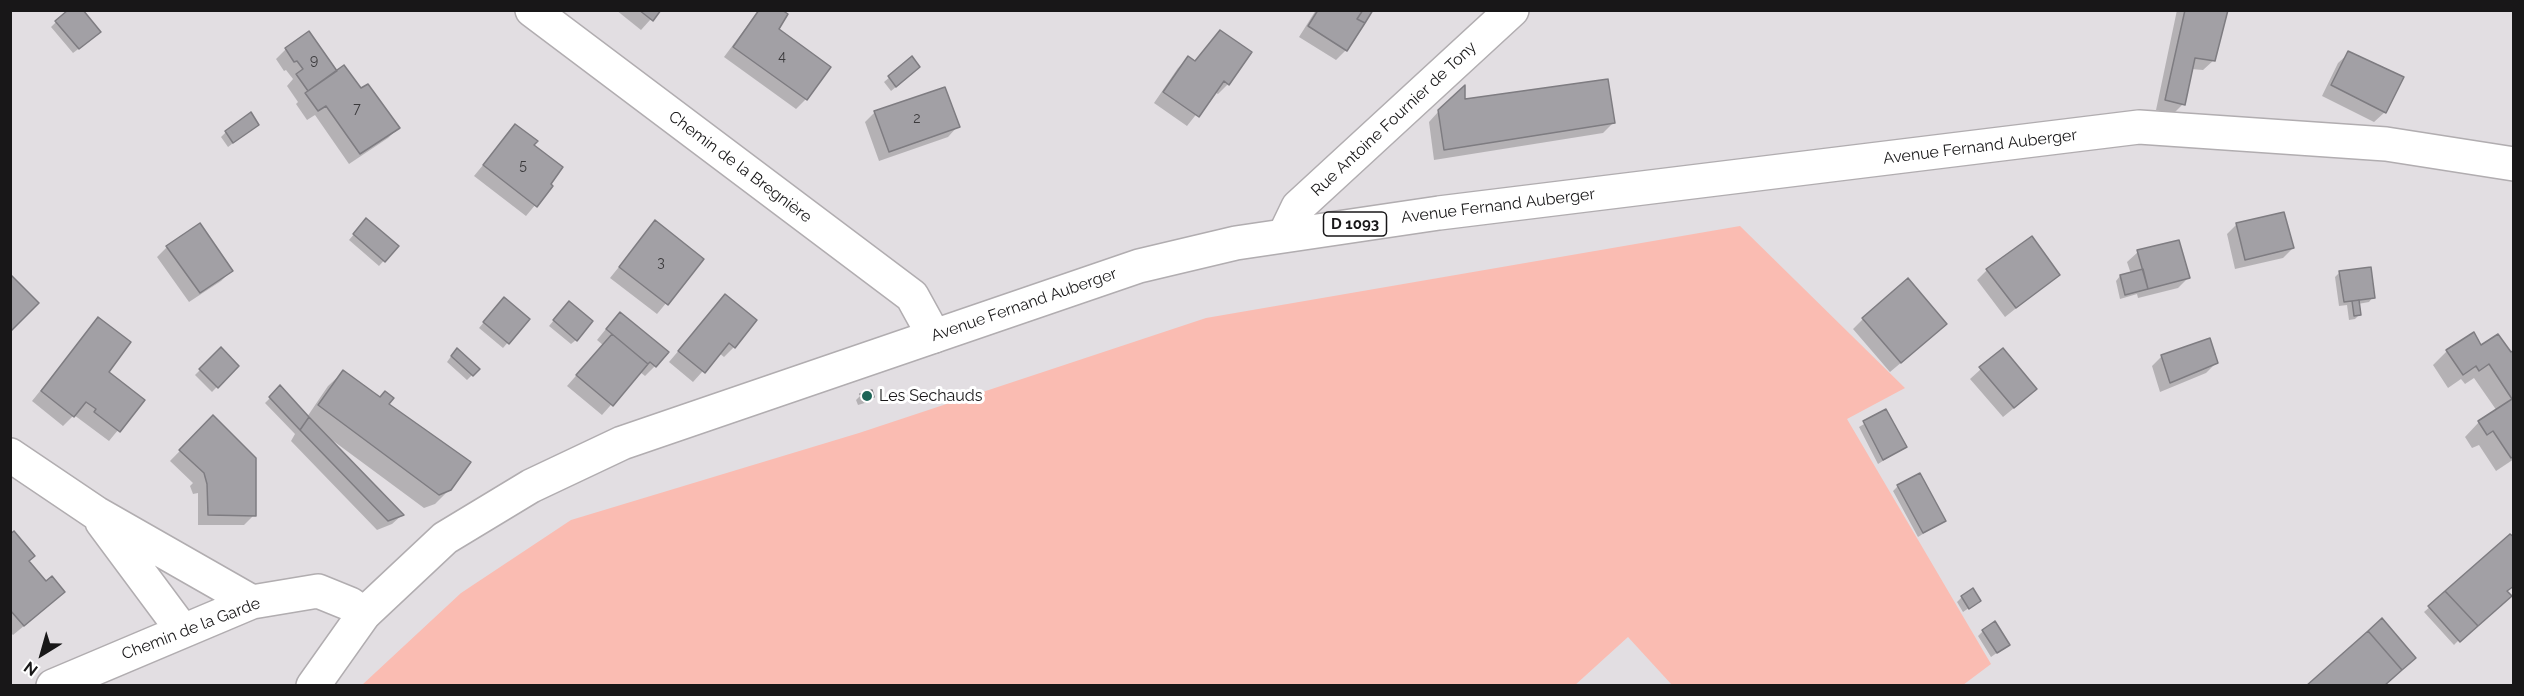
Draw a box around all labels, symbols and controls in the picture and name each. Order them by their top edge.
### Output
street label: Rue Antoine Fournier de Tony [1308,37,1480,201]
house number: 4 [778,49,786,65]
house number: 9 [310,53,318,69]
house number: 7 [353,101,361,117]
street label: Chemin de la Bregnière [665,107,815,227]
house number: 2 [913,111,921,127]
street label: Avenue Fernand Auberger [1882,126,2078,168]
house number: 5 [519,158,527,174]
street label: Avenue Fernand Auberger [1400,185,1596,227]
road number: D 1093 [1324,212,1386,236]
house number: 3 [657,255,665,271]
street label: Avenue Fernand Auberger [929,264,1119,346]
place label: Les Sechauds [879,386,982,406]
marker: Les Sechauds [860,389,874,403]
street label: Chemin de la Garde [119,594,263,664]
north arrow [12,624,72,684]
text: N [20,658,41,680]

